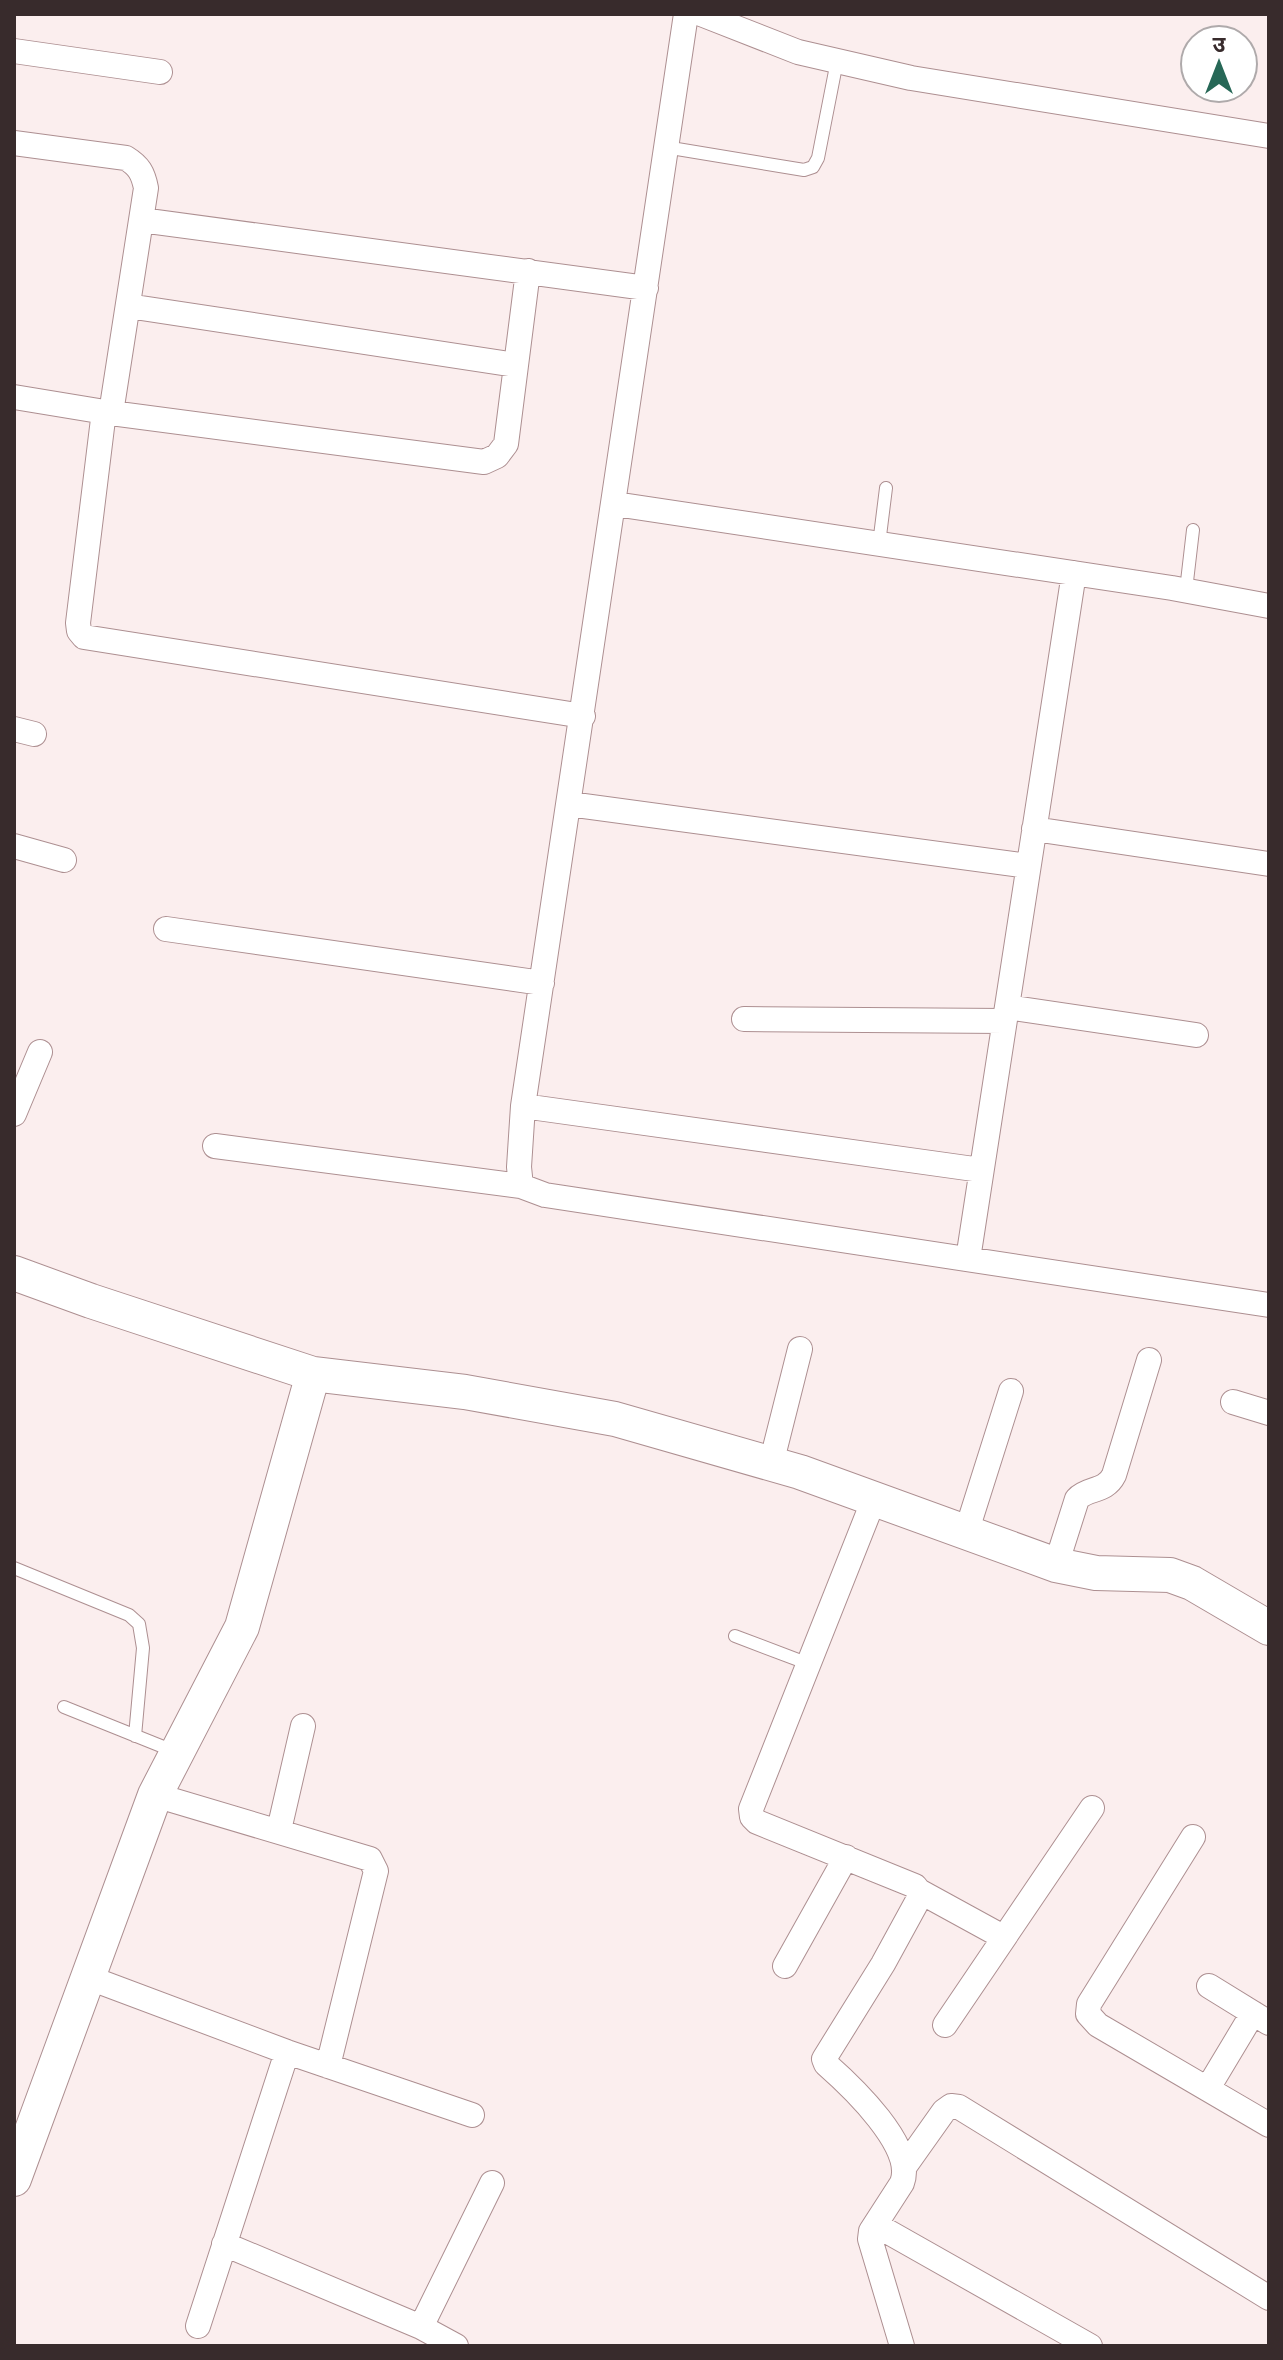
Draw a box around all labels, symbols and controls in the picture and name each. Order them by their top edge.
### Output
north arrow [1179,24,1259,104]
text: उ [1213,31,1227,58]

